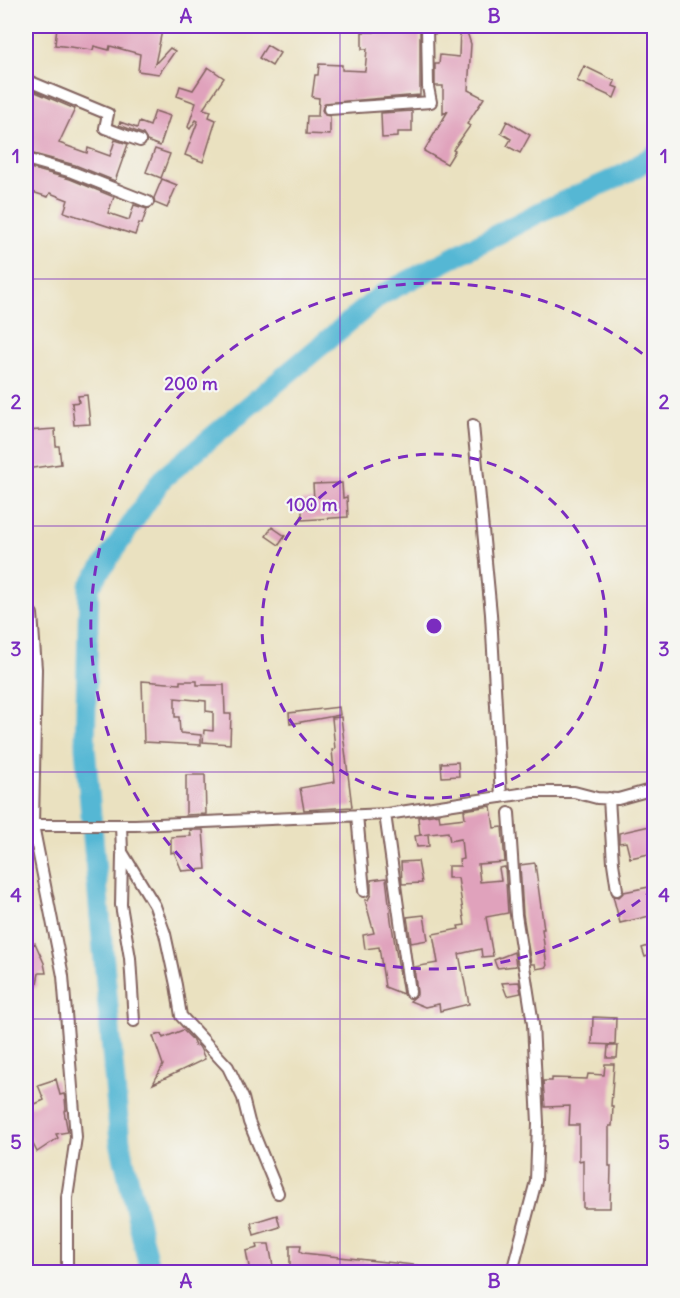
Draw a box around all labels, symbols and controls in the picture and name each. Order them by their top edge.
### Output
text: A [180,3,193,28]
text: B [487,3,501,28]
text: 1 [12,143,20,168]
text: 1 [660,143,668,168]
text: 200 m [164,372,218,395]
text: 2 [11,389,22,414]
text: 2 [659,389,670,414]
text: 100 m [287,493,338,516]
centre of rings [424,616,444,636]
text: 3 [10,636,22,661]
text: 3 [658,636,670,661]
text: 4 [10,882,22,907]
text: 4 [658,882,670,907]
text: 5 [10,1129,22,1154]
text: 5 [658,1129,670,1154]
text: A [180,1268,193,1293]
text: B [487,1268,501,1293]

